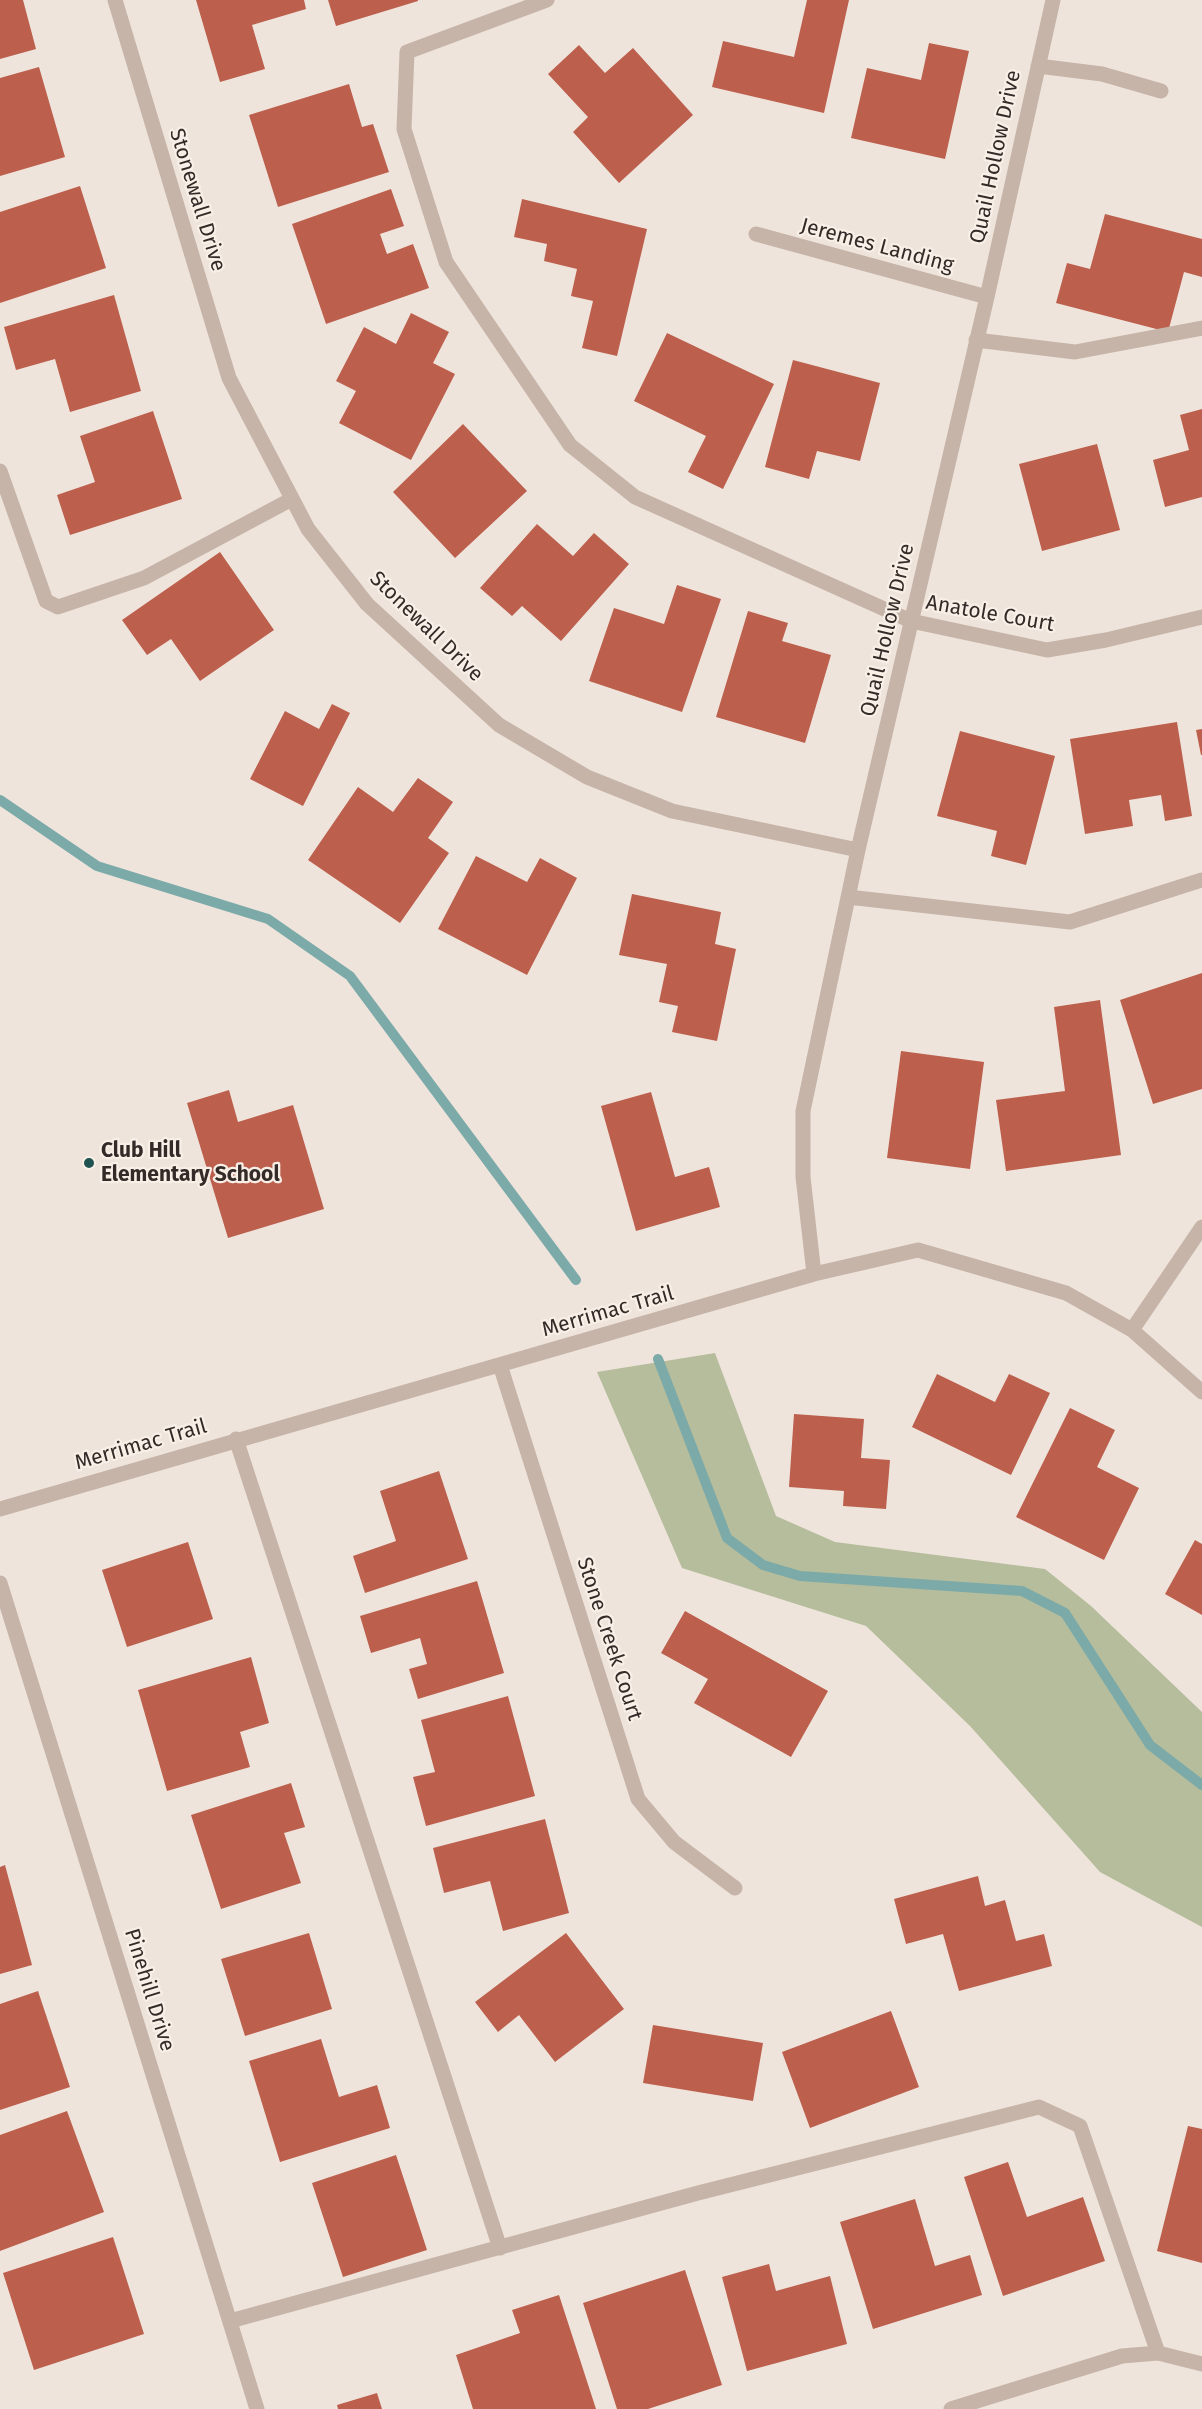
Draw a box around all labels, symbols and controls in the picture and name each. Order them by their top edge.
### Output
street label: Quail Hollow Drive [965,68,1027,246]
street label: Stonewall Drive [163,126,231,274]
street label: Jeremes Landing [798,213,956,279]
street label: Quail Hollow Drive [856,541,920,719]
street label: Stonewall Drive [364,567,488,687]
street label: Anatole Court [924,590,1056,638]
place label: Club Hill Elementary School [101,1138,280,1188]
marker: Club Hill Elementary School [82,1156,96,1170]
street label: Merrimac Trail [539,1281,677,1343]
street label: Merrimac Trail [72,1414,210,1476]
street label: Stone Creek Court [571,1554,647,1724]
street label: Pinehill Drive [118,1925,180,2055]

